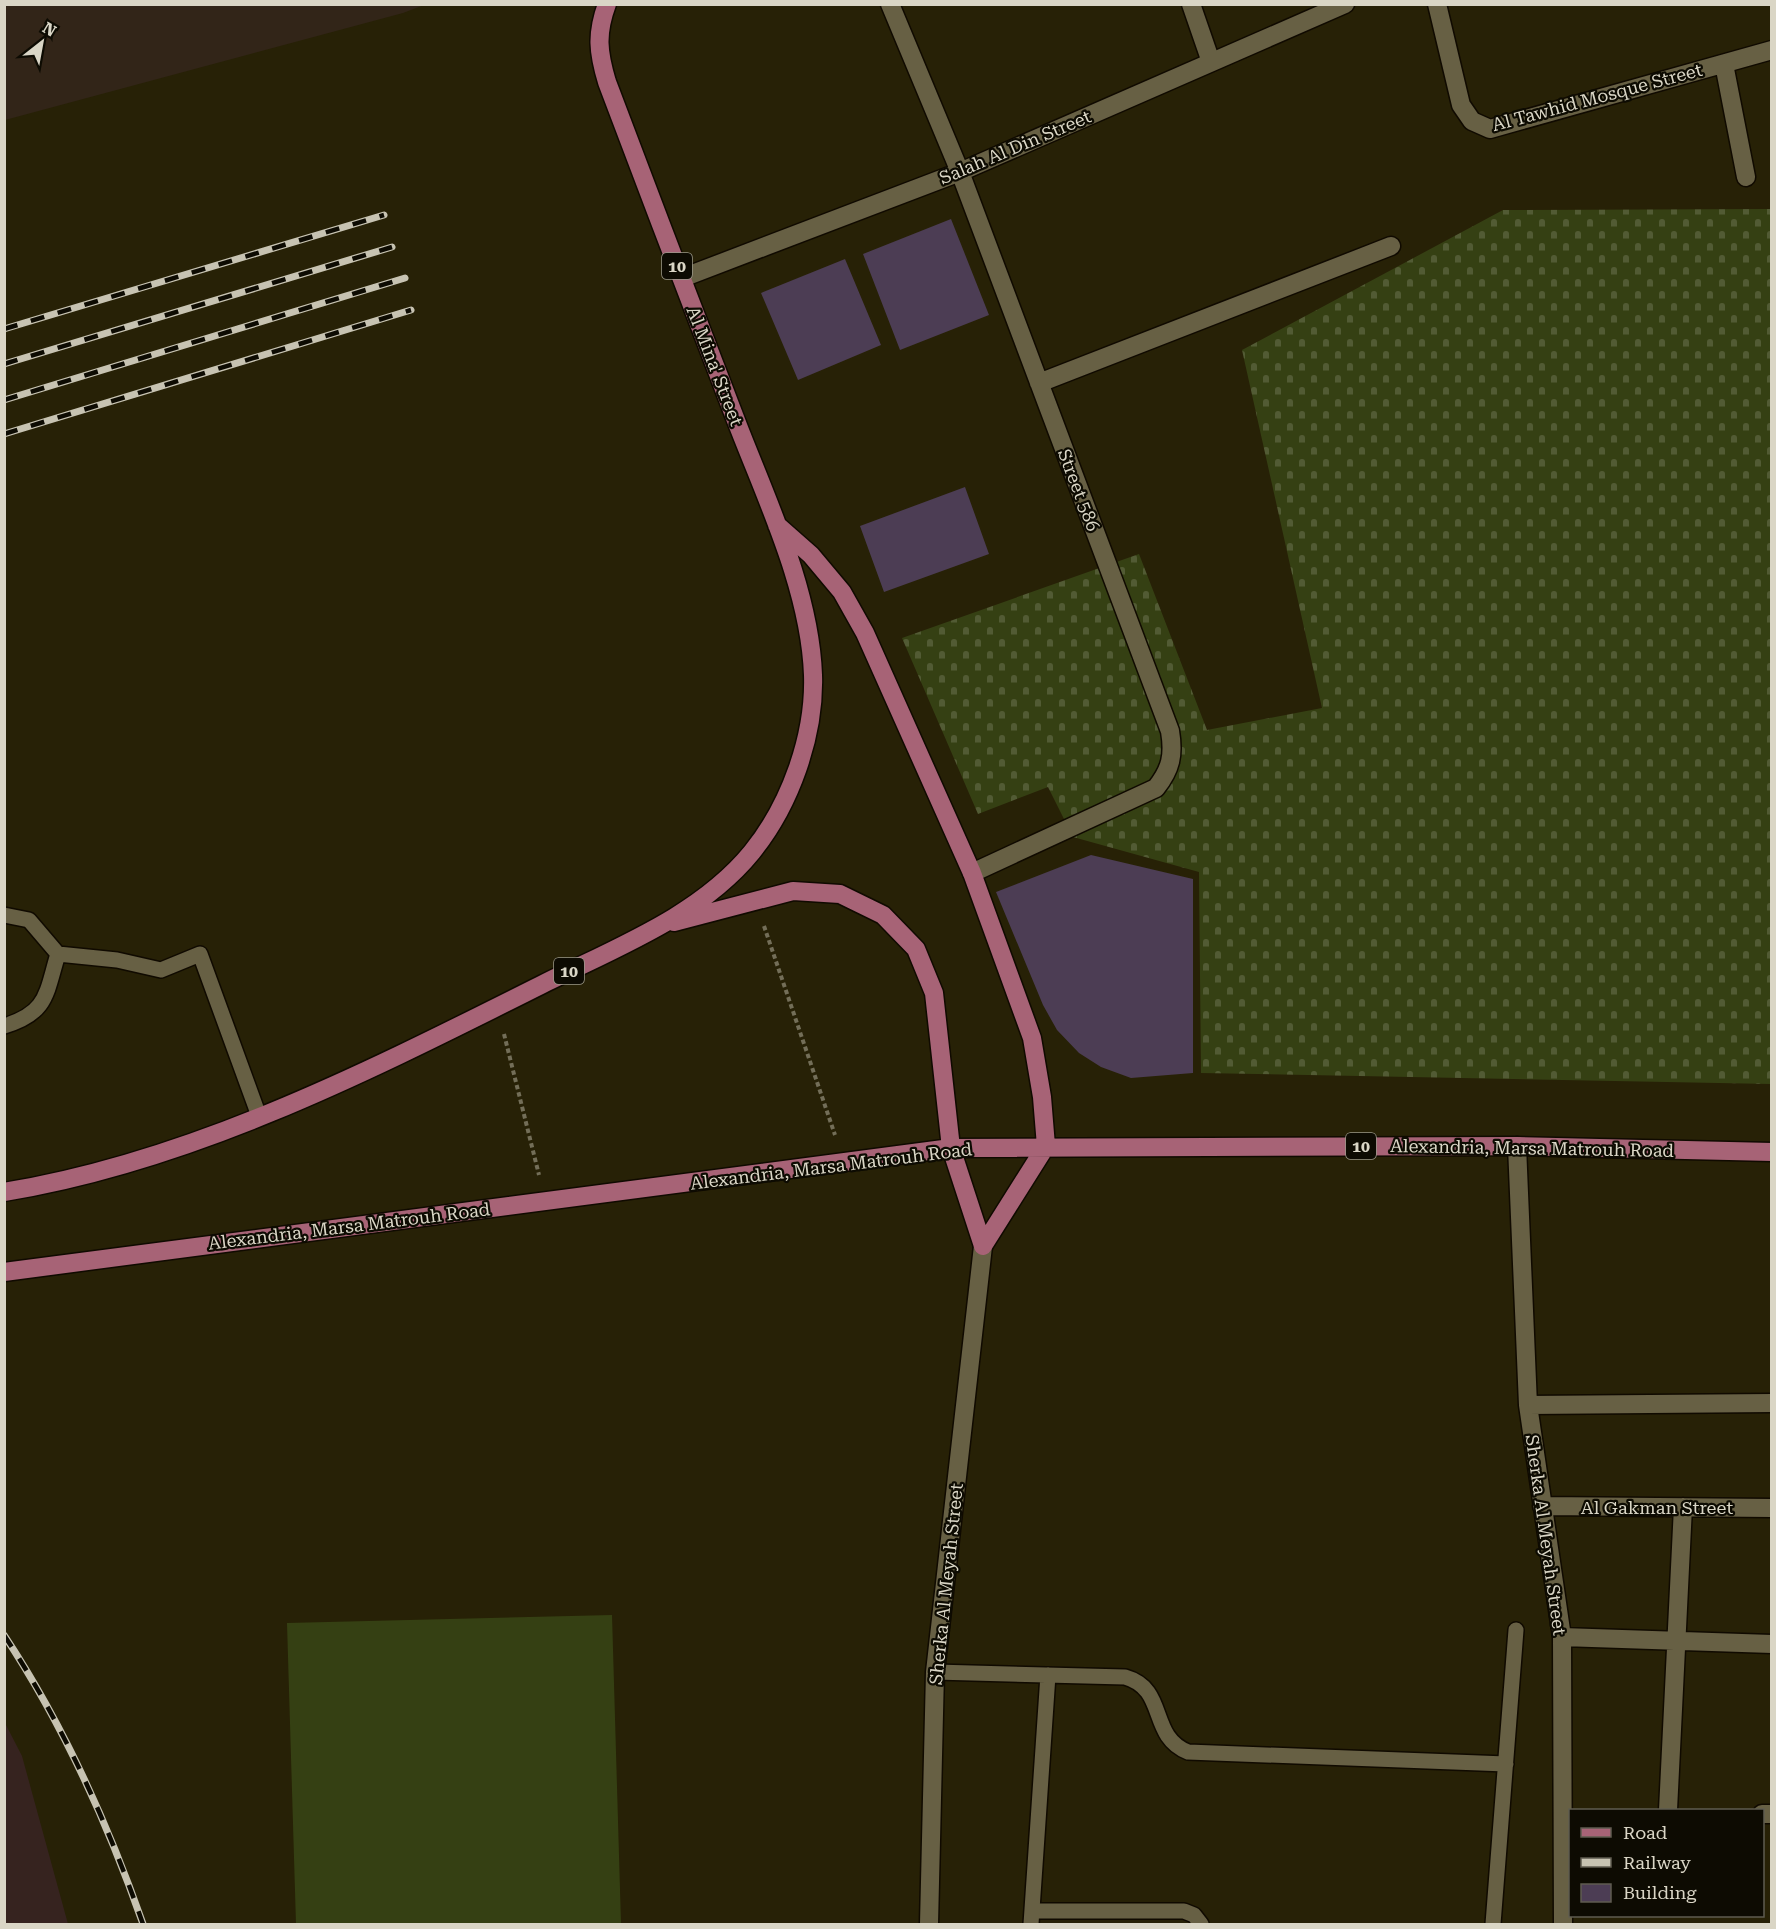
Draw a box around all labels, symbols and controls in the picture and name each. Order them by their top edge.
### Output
north arrow [12,12,72,72]
text: N [39,18,60,41]
street label: Al Tawhid Mosque Street [1490,59,1705,135]
street label: Salah Al Din Street [936,105,1094,189]
road number: 10 [662,253,692,279]
street label: Al Mina' Street [683,303,748,429]
street label: Street 586 [1054,446,1104,534]
road number: 10 [554,958,584,984]
road number: 10 [1346,1133,1376,1159]
street label: Alexandria, Marsa Matrouh Road [1390,1135,1675,1161]
street label: Alexandria, Marsa Matrouh Road [689,1138,974,1194]
street label: Alexandria, Marsa Matrouh Road [207,1198,492,1254]
street label: Sherka Al Meyah Street [1521,1433,1571,1637]
street label: Sherka Al Meyah Street [925,1482,967,1686]
street label: Al Gakman Street [1581,1497,1733,1518]
legend [1569,1809,1764,1917]
text: Road [1623,1822,1668,1843]
text: Railway [1623,1852,1691,1873]
text: Building [1623,1882,1697,1903]

